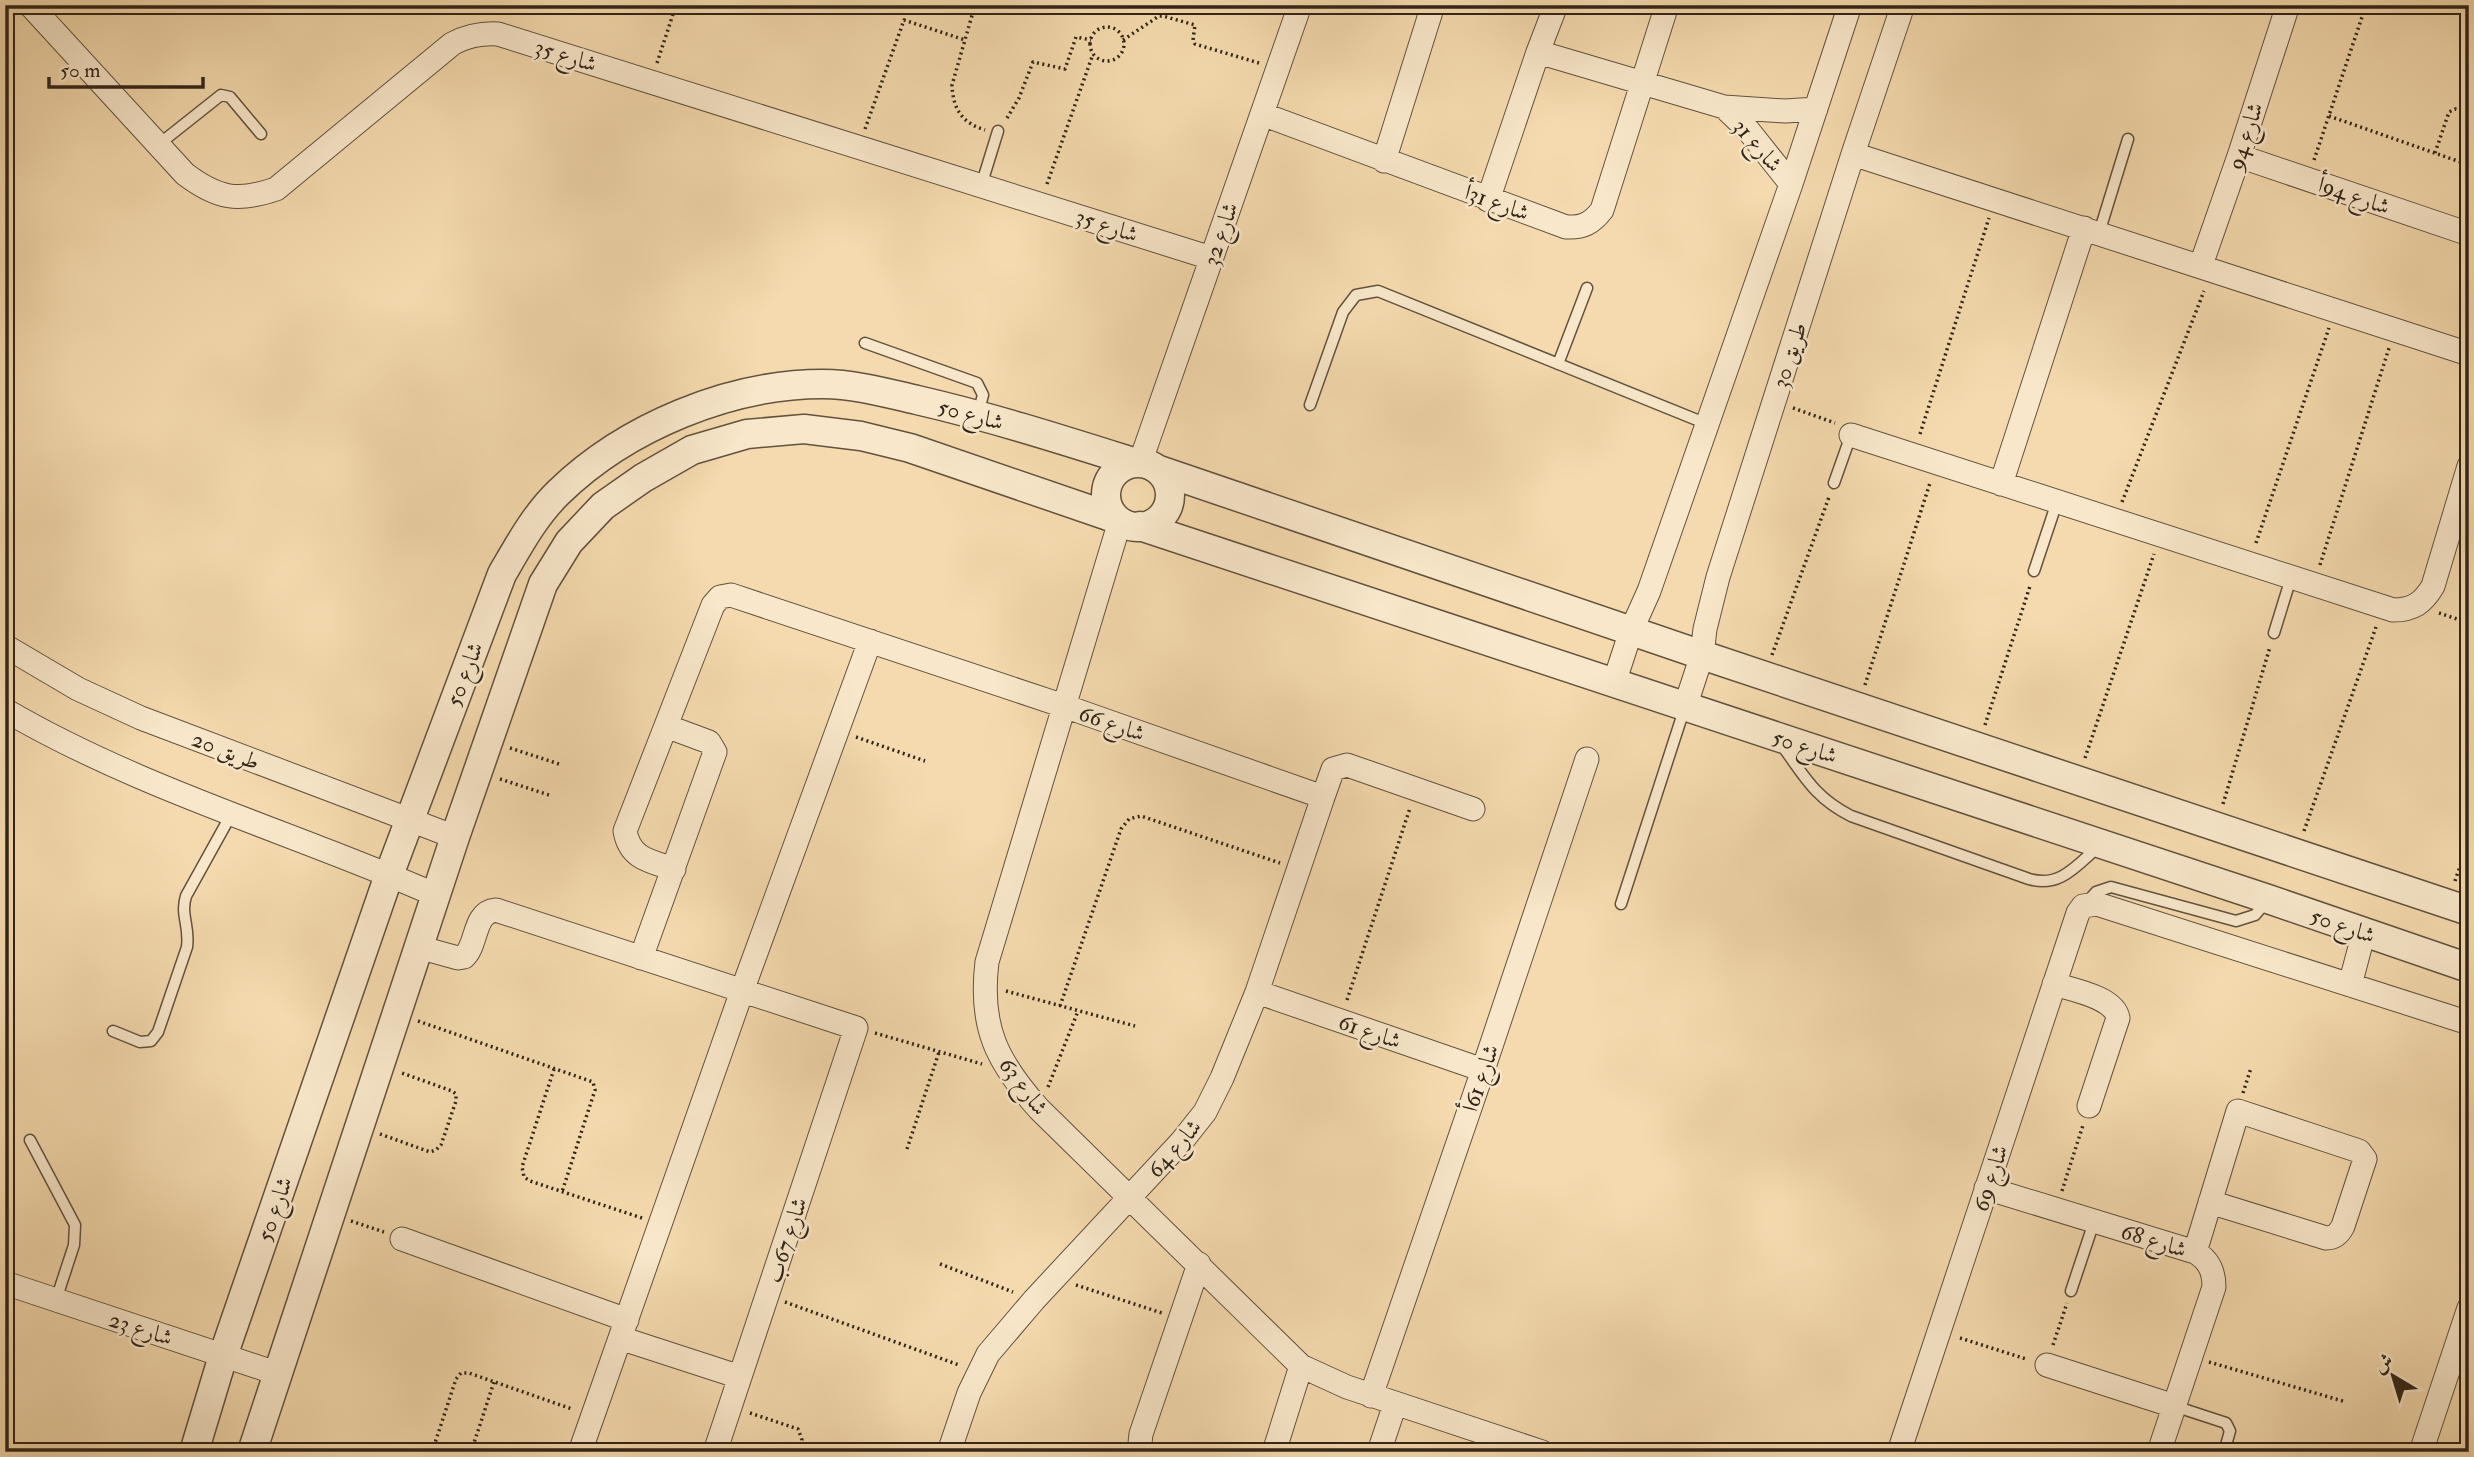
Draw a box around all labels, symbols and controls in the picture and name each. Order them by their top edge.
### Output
street label: شارع 35 [530,32,601,83]
scale bar [49,46,203,90]
text: 50 m [60,57,101,84]
street label: شارع 94 [2220,99,2275,177]
street label: شارع 31 [1723,112,1789,181]
street label: شارع 94أ [2312,168,2394,226]
street label: شارع 31أ [1459,175,1534,232]
street label: شارع 32 [1196,199,1250,271]
street label: شارع 35 [1071,202,1142,254]
street label: طريق 30 [1765,319,1814,392]
street label: شارع 50 [934,392,1007,442]
street label: شارع 50 [439,638,495,712]
street label: شارع 66 [1073,699,1149,753]
street label: شارع 50 [1767,722,1841,775]
street label: طريق 20 [188,724,264,777]
street label: شارع 50 [2305,901,2379,955]
street label: شارع 61 [1333,1007,1405,1060]
street label: شارع 61أ [1453,1040,1510,1118]
street label: شارع 63 [988,1052,1055,1124]
street label: شارع 64 [1141,1113,1212,1187]
street label: شارع 69 [1966,1141,2020,1217]
street label: شارع 50 [250,1173,304,1247]
street label: شارع 67ب [759,1194,819,1288]
street label: شارع 68 [2116,1217,2190,1269]
street label: شارع 23 [104,1305,176,1357]
north arrow [2358,1342,2428,1412]
text: ش [2368,1348,2398,1379]

